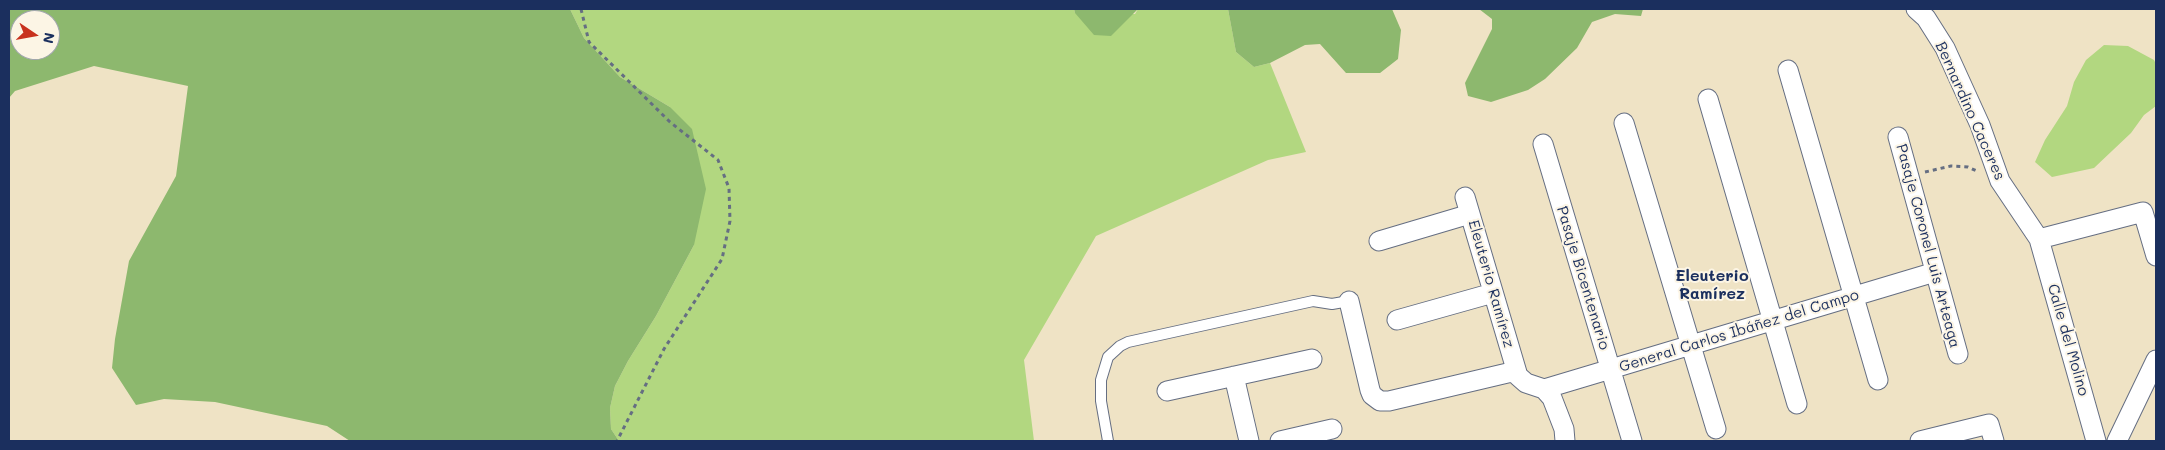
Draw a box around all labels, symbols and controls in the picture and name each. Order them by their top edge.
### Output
north arrow [10,10,60,60]
text: N [39,31,60,45]
street label: Bernardino Caceres [1931,39,2009,183]
street label: Pasaje Coronel Luis Arteaga [1892,142,1964,350]
street label: Pasaje Bicentenario [1553,204,1613,352]
street label: Eleuterio Ramírez [1464,218,1518,350]
district label: Eleuterio Ramírez [1675,266,1749,304]
street label: Calle del Molino [2043,282,2093,398]
street label: General Carlos Ibáñez del Campo [1617,286,1861,376]

